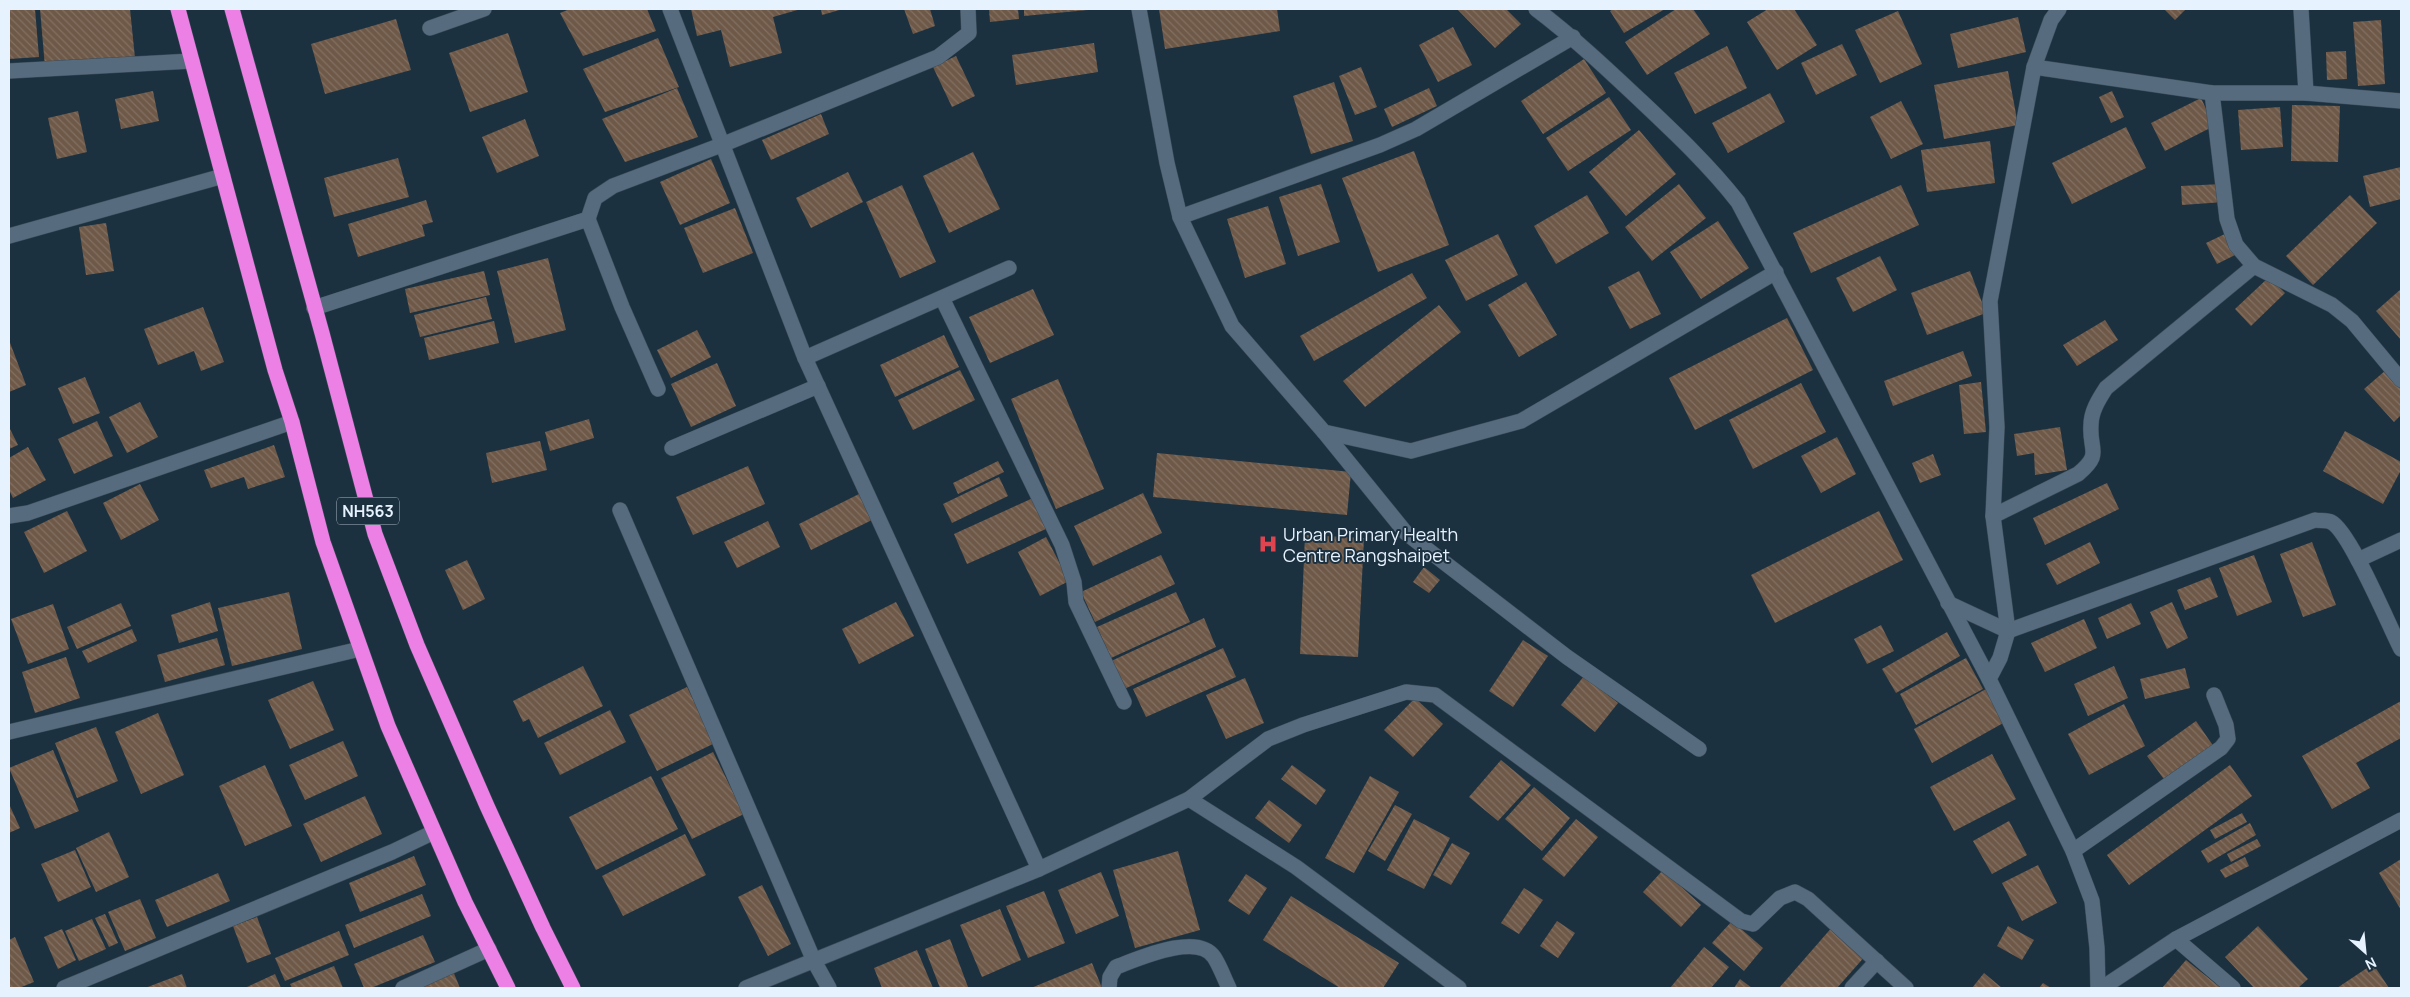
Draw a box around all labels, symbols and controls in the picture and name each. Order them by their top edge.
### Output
road number: NH563 [337,498,399,524]
place label: Urban Primary Health Centre Rangshaipet [1283,522,1458,567]
hospital icon: Urban Primary Health Centre Rangshaipet [1257,533,1279,555]
north arrow [2340,927,2390,977]
text: N [2362,953,2380,975]

